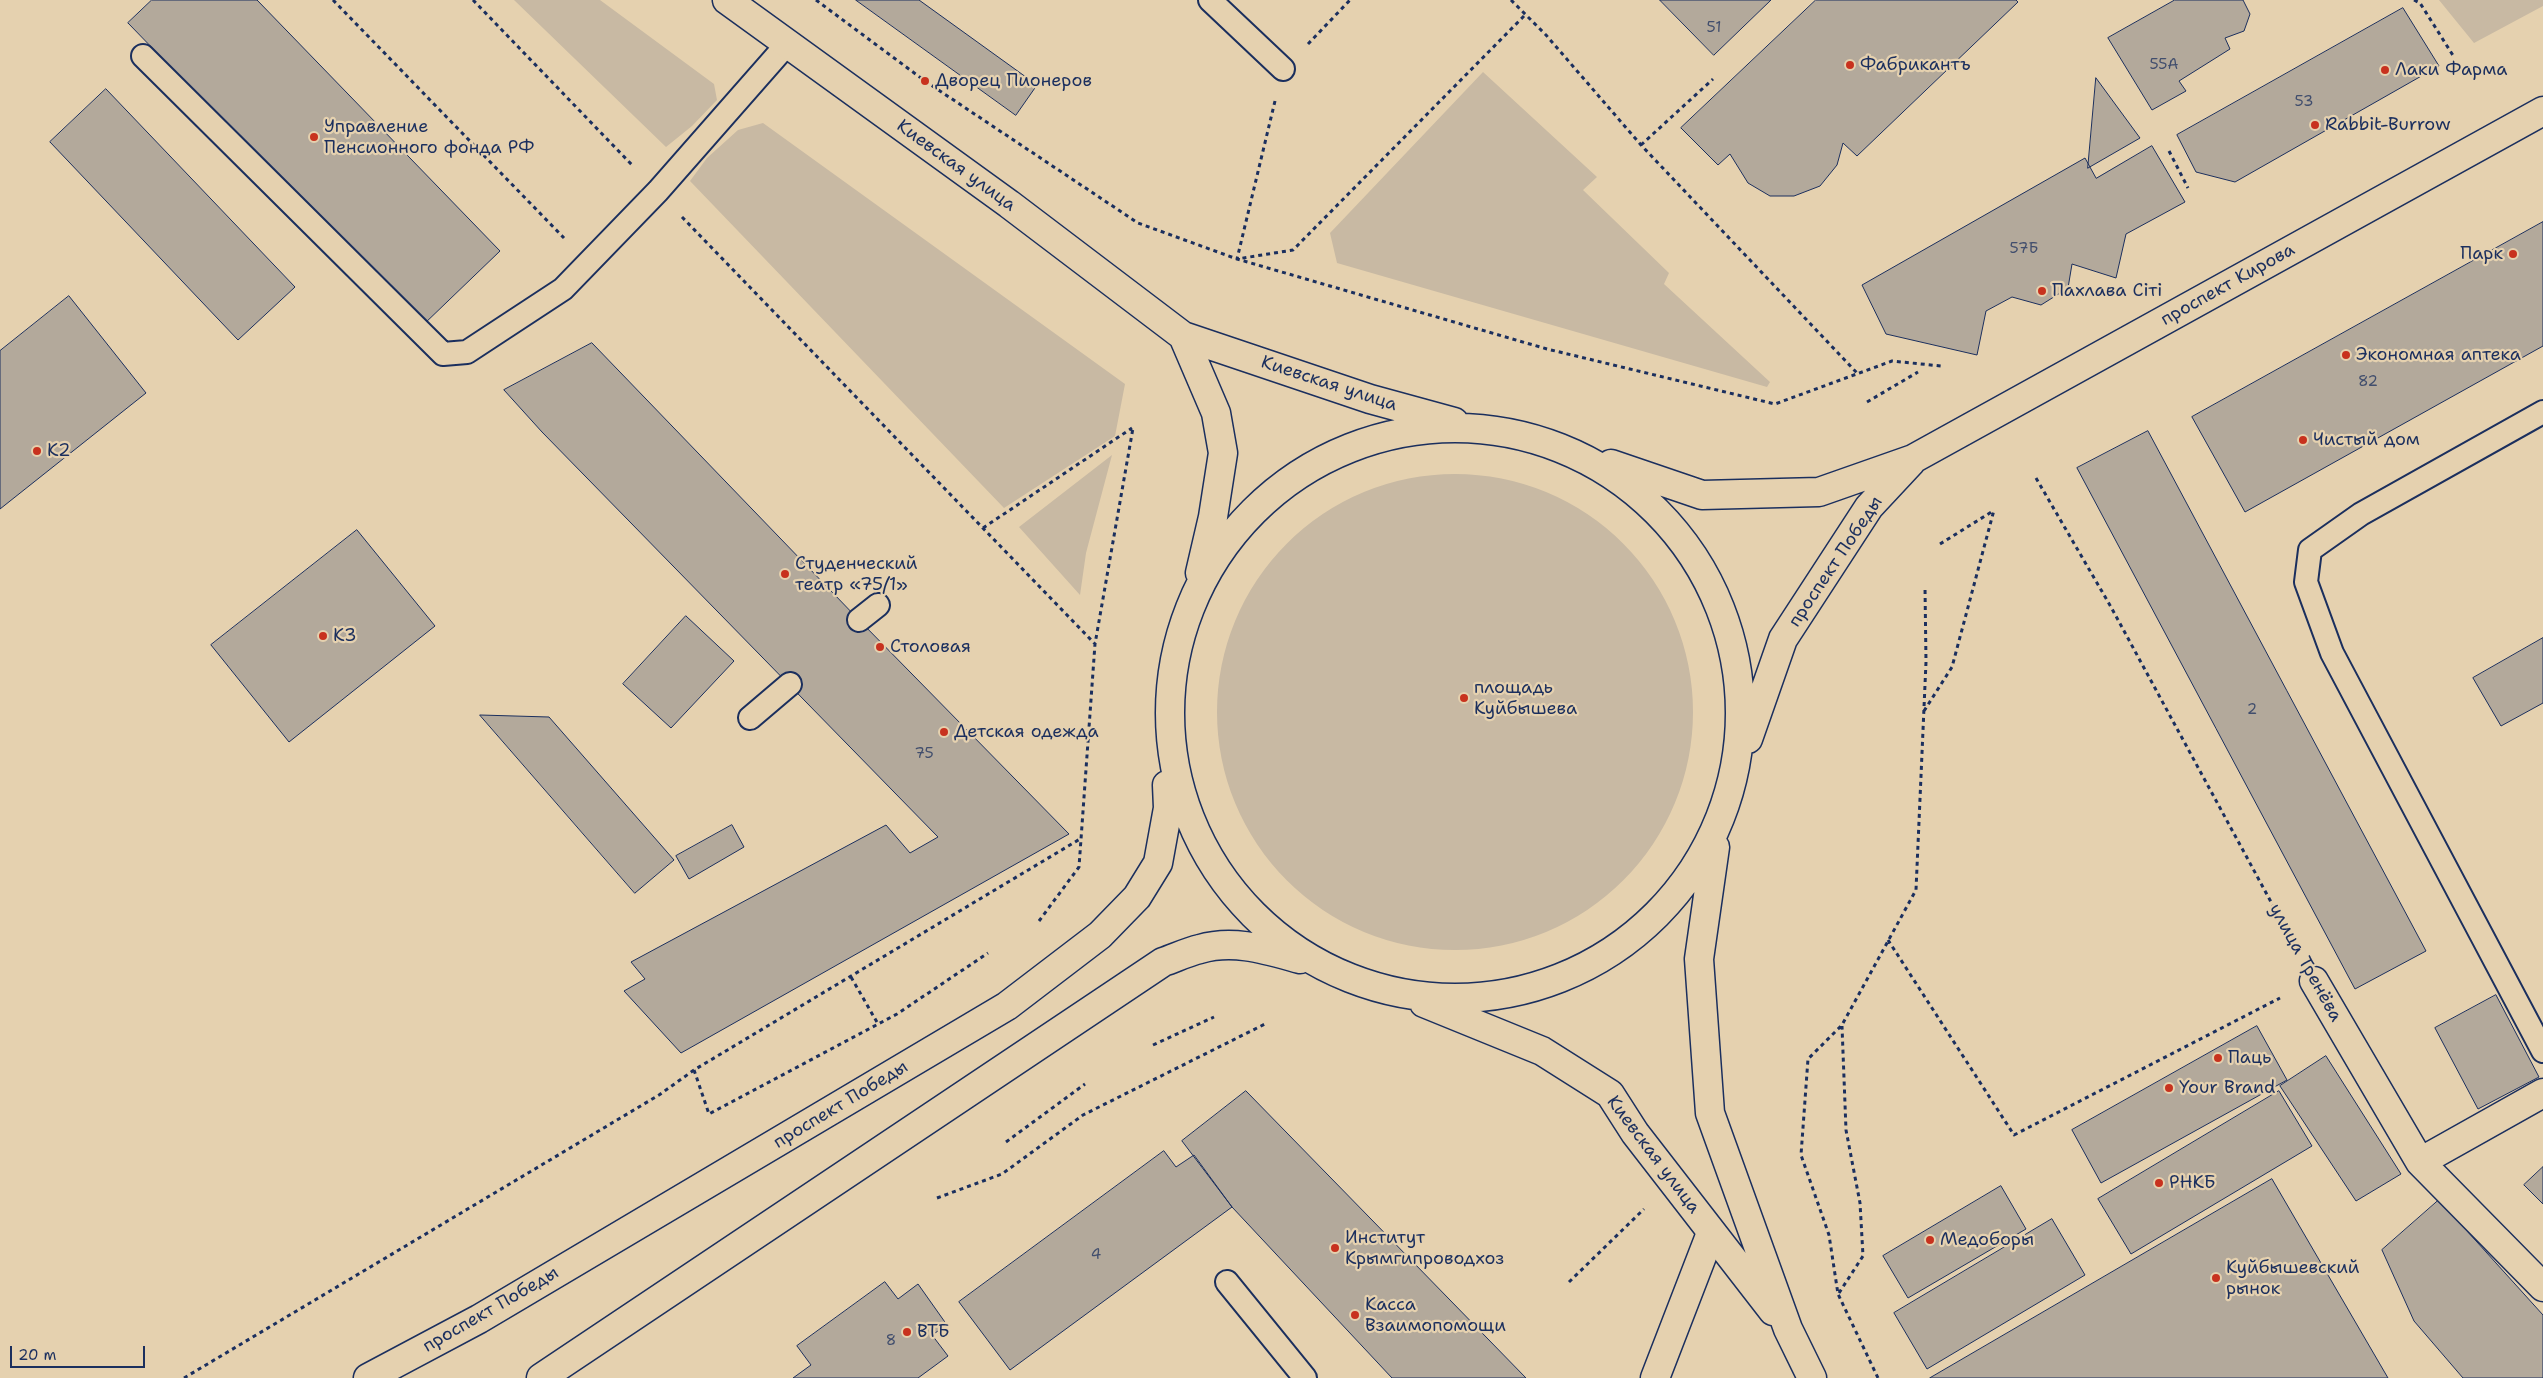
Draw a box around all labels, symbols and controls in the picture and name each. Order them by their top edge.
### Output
house number: 51 [1707,19,1721,37]
place label: Фабрикантъ [1860,54,1970,76]
house number: 55А [2150,56,2178,74]
marker: Фабрикантъ [1844,59,1856,71]
place label: Лаки Фарма [2395,59,2507,81]
marker: Лаки Фарма [2379,64,2391,76]
place label: Дворец Пионеров [935,70,1092,92]
marker: Дворец Пионеров [919,75,931,87]
house number: 53 [2295,93,2313,111]
place label: Rabbit-Burrow [2325,114,2451,136]
place label: Управление Пенсионного фонда РФ [324,116,534,158]
street label: Киевская улица [892,116,1020,216]
marker: Rabbit-Burrow [2309,119,2321,131]
marker: Управление Пенсионного фонда РФ [308,131,320,143]
street label: проспект Кирова [2157,239,2299,331]
house number: 57Б [2010,240,2038,258]
place label: Парк [2460,243,2503,265]
marker: Парк [2507,248,2519,260]
place label: Пахлава Сіті [2052,280,2162,302]
marker: Пахлава Сіті [2036,285,2048,297]
place label: Экономная аптека [2356,344,2521,366]
marker: Экономная аптека [2340,349,2352,361]
street label: Киевская улица [1258,352,1400,416]
house number: 82 [2358,373,2378,391]
place label: Чистый дом [2313,429,2420,451]
marker: Чистый дом [2297,434,2309,446]
place label: К2 [47,440,71,462]
marker: К2 [31,445,43,457]
street label: проспект Победы [1784,493,1888,631]
place label: Студенческий театр «75/1» [795,553,918,596]
marker: Студенческий театр «75/1» [779,568,791,580]
place label: К3 [333,625,357,647]
marker: К3 [317,630,329,642]
place label: Столовая [890,636,971,658]
marker: Столовая [874,641,886,653]
place label: площадь Куйбышева [1474,677,1577,720]
marker: площадь Куйбышева [1458,692,1470,704]
house number: 2 [2247,701,2257,719]
place label: Детская одежда [954,721,1099,743]
marker: Детская одежда [938,726,950,738]
house number: 75 [914,745,934,763]
street label: улица Тренёва [2264,900,2346,1026]
place label: Паць [2228,1047,2271,1069]
marker: Паць [2212,1052,2224,1064]
street label: проспект Победы [770,1056,912,1154]
place label: Your Brand [2179,1077,2275,1099]
marker: Your Brand [2163,1082,2175,1094]
street label: Киевская улица [1602,1092,1704,1218]
place label: РНКБ [2169,1172,2216,1194]
marker: РНКБ [2153,1177,2165,1189]
place label: Институт Крымгипроводхоз [1345,1227,1504,1270]
place label: Медоборы [1940,1229,2034,1251]
marker: Медоборы [1924,1234,1936,1246]
marker: Институт Крымгипроводхоз [1329,1242,1341,1254]
house number: 4 [1091,1246,1101,1264]
place label: Куйбышевский рынок [2226,1257,2360,1300]
street label: проспект Победы [419,1262,563,1358]
marker: Куйбышевский рынок [2210,1272,2222,1284]
place label: Касса Взаимопомощи [1365,1294,1506,1336]
marker: Касса Взаимопомощи [1349,1309,1361,1321]
place label: ВТБ [917,1321,950,1343]
marker: ВТБ [901,1326,913,1338]
house number: 8 [886,1332,896,1350]
scale bar [12,1336,148,1368]
text: 20 m [18,1345,57,1365]

